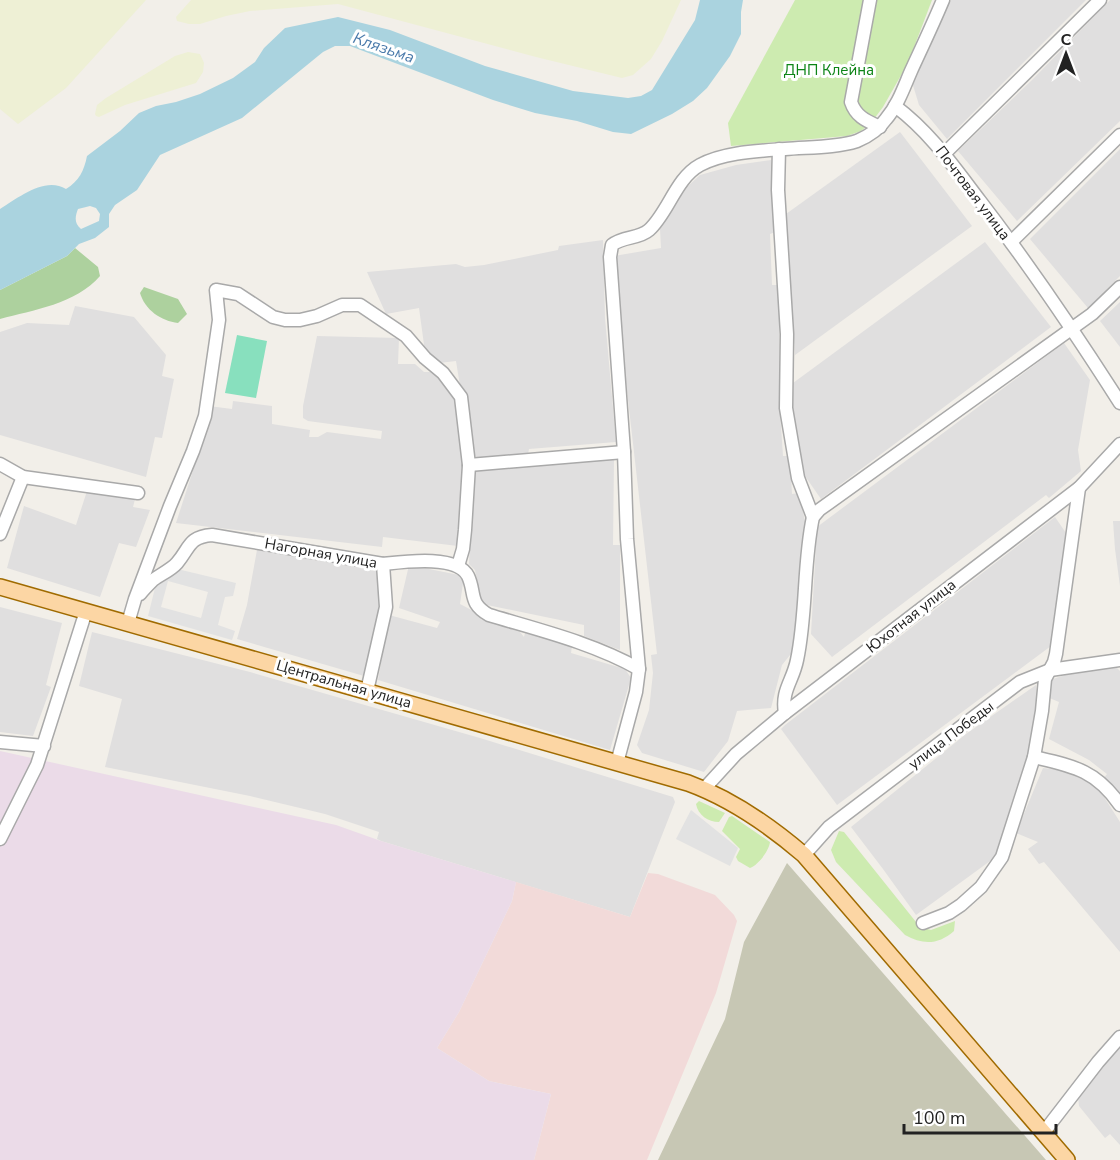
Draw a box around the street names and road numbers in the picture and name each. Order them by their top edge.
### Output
street label: Почтовая улица [931,142,1015,244]
street label: Нагорная улица [263,533,379,573]
street label: Юхотная улица [862,575,960,657]
street label: Центральная улица [274,655,414,713]
street label: улица Победы [904,696,998,774]

